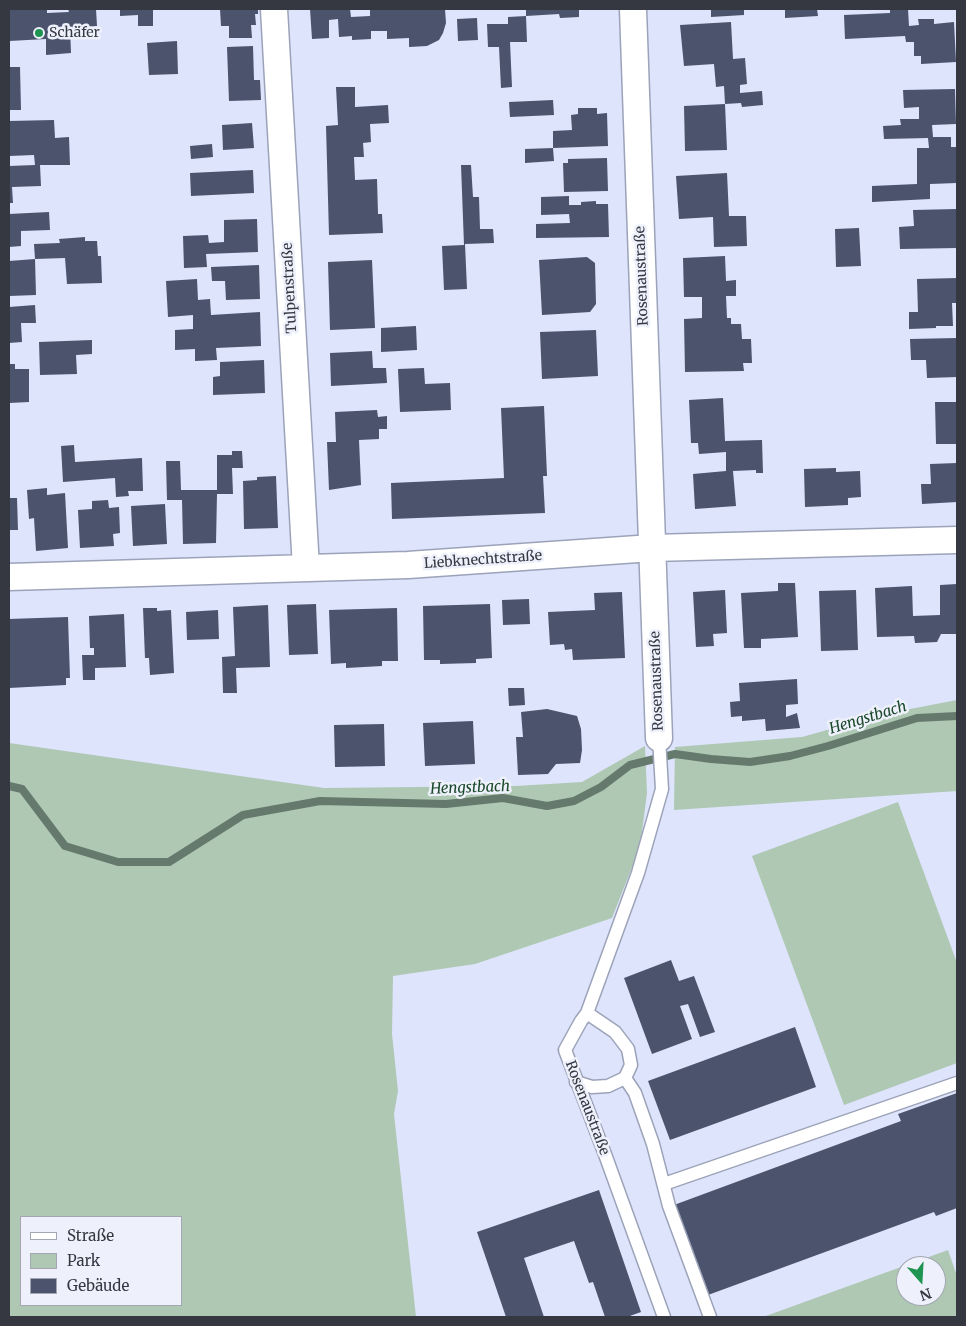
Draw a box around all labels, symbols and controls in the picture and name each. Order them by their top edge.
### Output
place label: Schäfer [49,25,100,41]
marker: Schäfer [33,27,45,39]
street label: Rosenaustraße [632,226,652,326]
street label: Tulpenstraße [279,242,301,334]
street label: Liebknechtstraße [423,547,543,573]
street label: Rosenaustraße [647,631,667,731]
water label: Hengstbach [827,698,909,738]
water label: Hengstbach [430,778,510,798]
street label: Rosenaustraße [561,1058,613,1158]
legend [20,1216,182,1306]
text: Straße [67,1226,114,1245]
text: Park [67,1251,100,1270]
north arrow [896,1256,946,1306]
text: Gebäude [67,1276,129,1295]
text: N [917,1284,934,1305]

